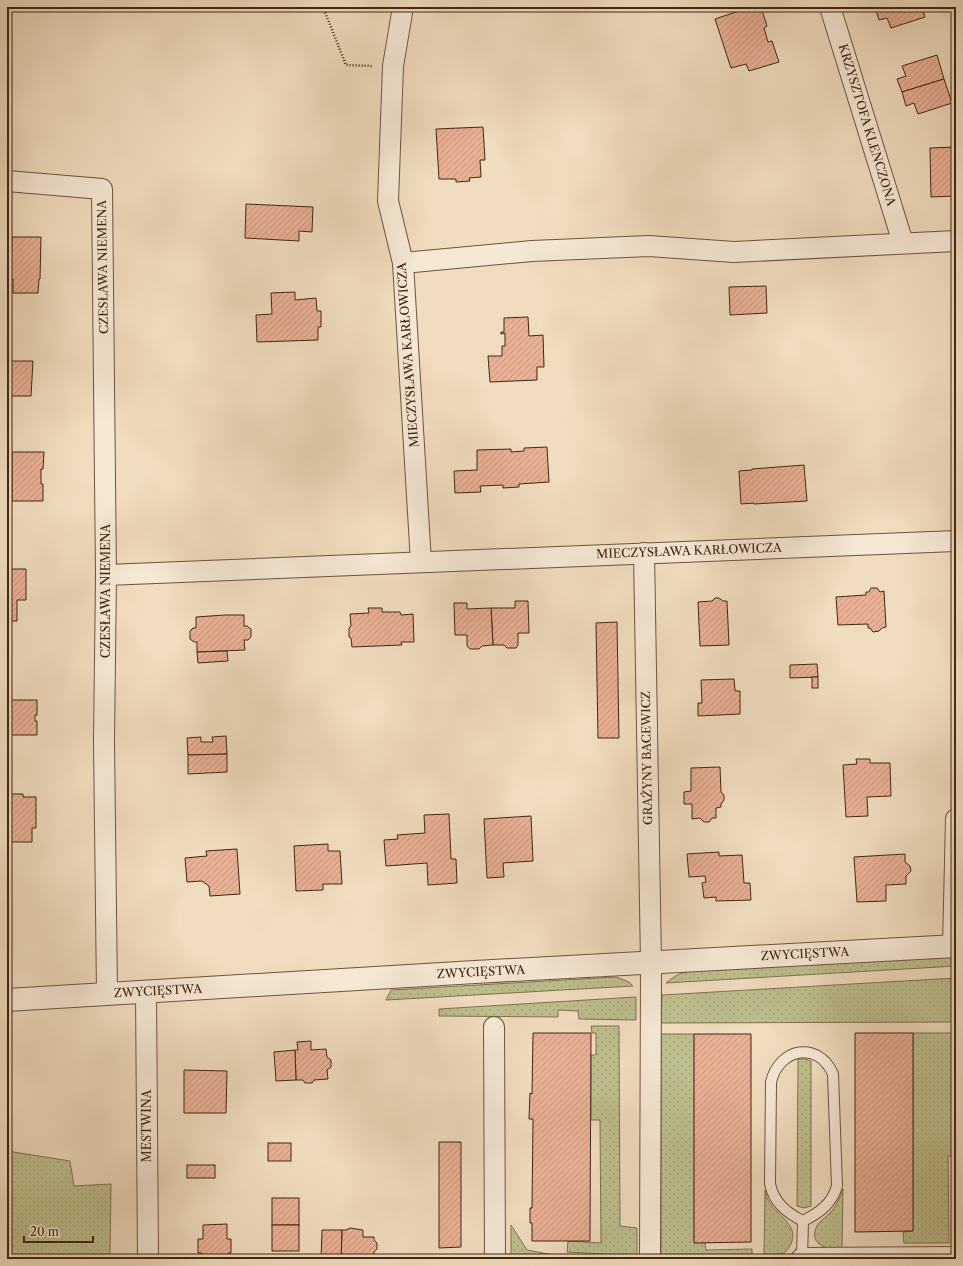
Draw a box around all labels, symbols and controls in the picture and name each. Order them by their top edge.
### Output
street label: KRZYSZTOFA KLENCZONA [836,42,900,209]
street label: CZESŁAWA NIEMENA [94,199,111,334]
street label: MIECZYSŁAWA KARŁOWICZA [393,261,421,448]
street label: CZESŁAWA NIEMENA [98,523,113,658]
street label: MIECZYSŁAWA KARŁOWICZA [596,540,783,561]
street label: GRAŻYNY BACEWICZ [637,691,655,825]
street label: ZWYCIĘSTWA [760,944,851,963]
street label: ZWYCIĘSTWA [436,962,527,981]
street label: ZWYCIĘSTWA [113,981,204,1000]
street label: MESTWINA [139,1088,154,1162]
scale bar [24,1218,93,1244]
text: 20 m [30,1224,59,1239]

